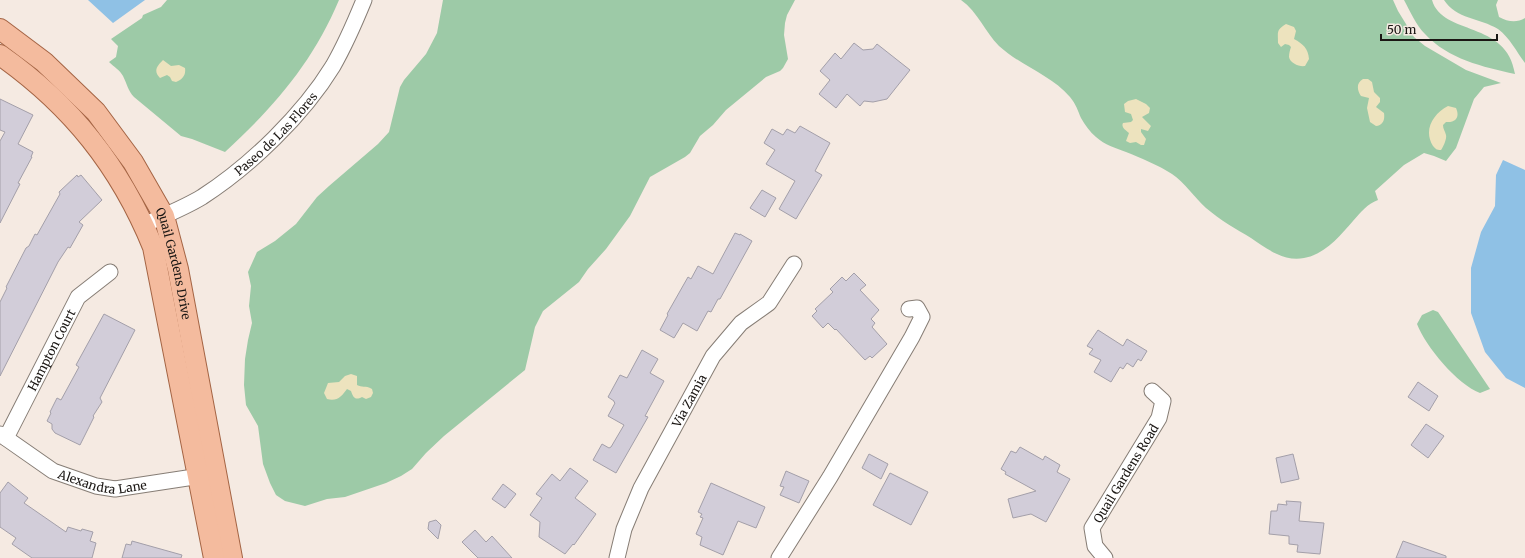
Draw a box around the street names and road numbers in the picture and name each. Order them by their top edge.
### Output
street label: Paseo de Las Flores [231,89,320,178]
street label: Quail Gardens Drive [153,204,195,321]
street label: Hampton Court [24,306,78,393]
street label: Via Zamia [668,371,709,430]
street label: Quail Gardens Road [1090,421,1161,525]
street label: Alexandra Lane [55,466,148,497]

